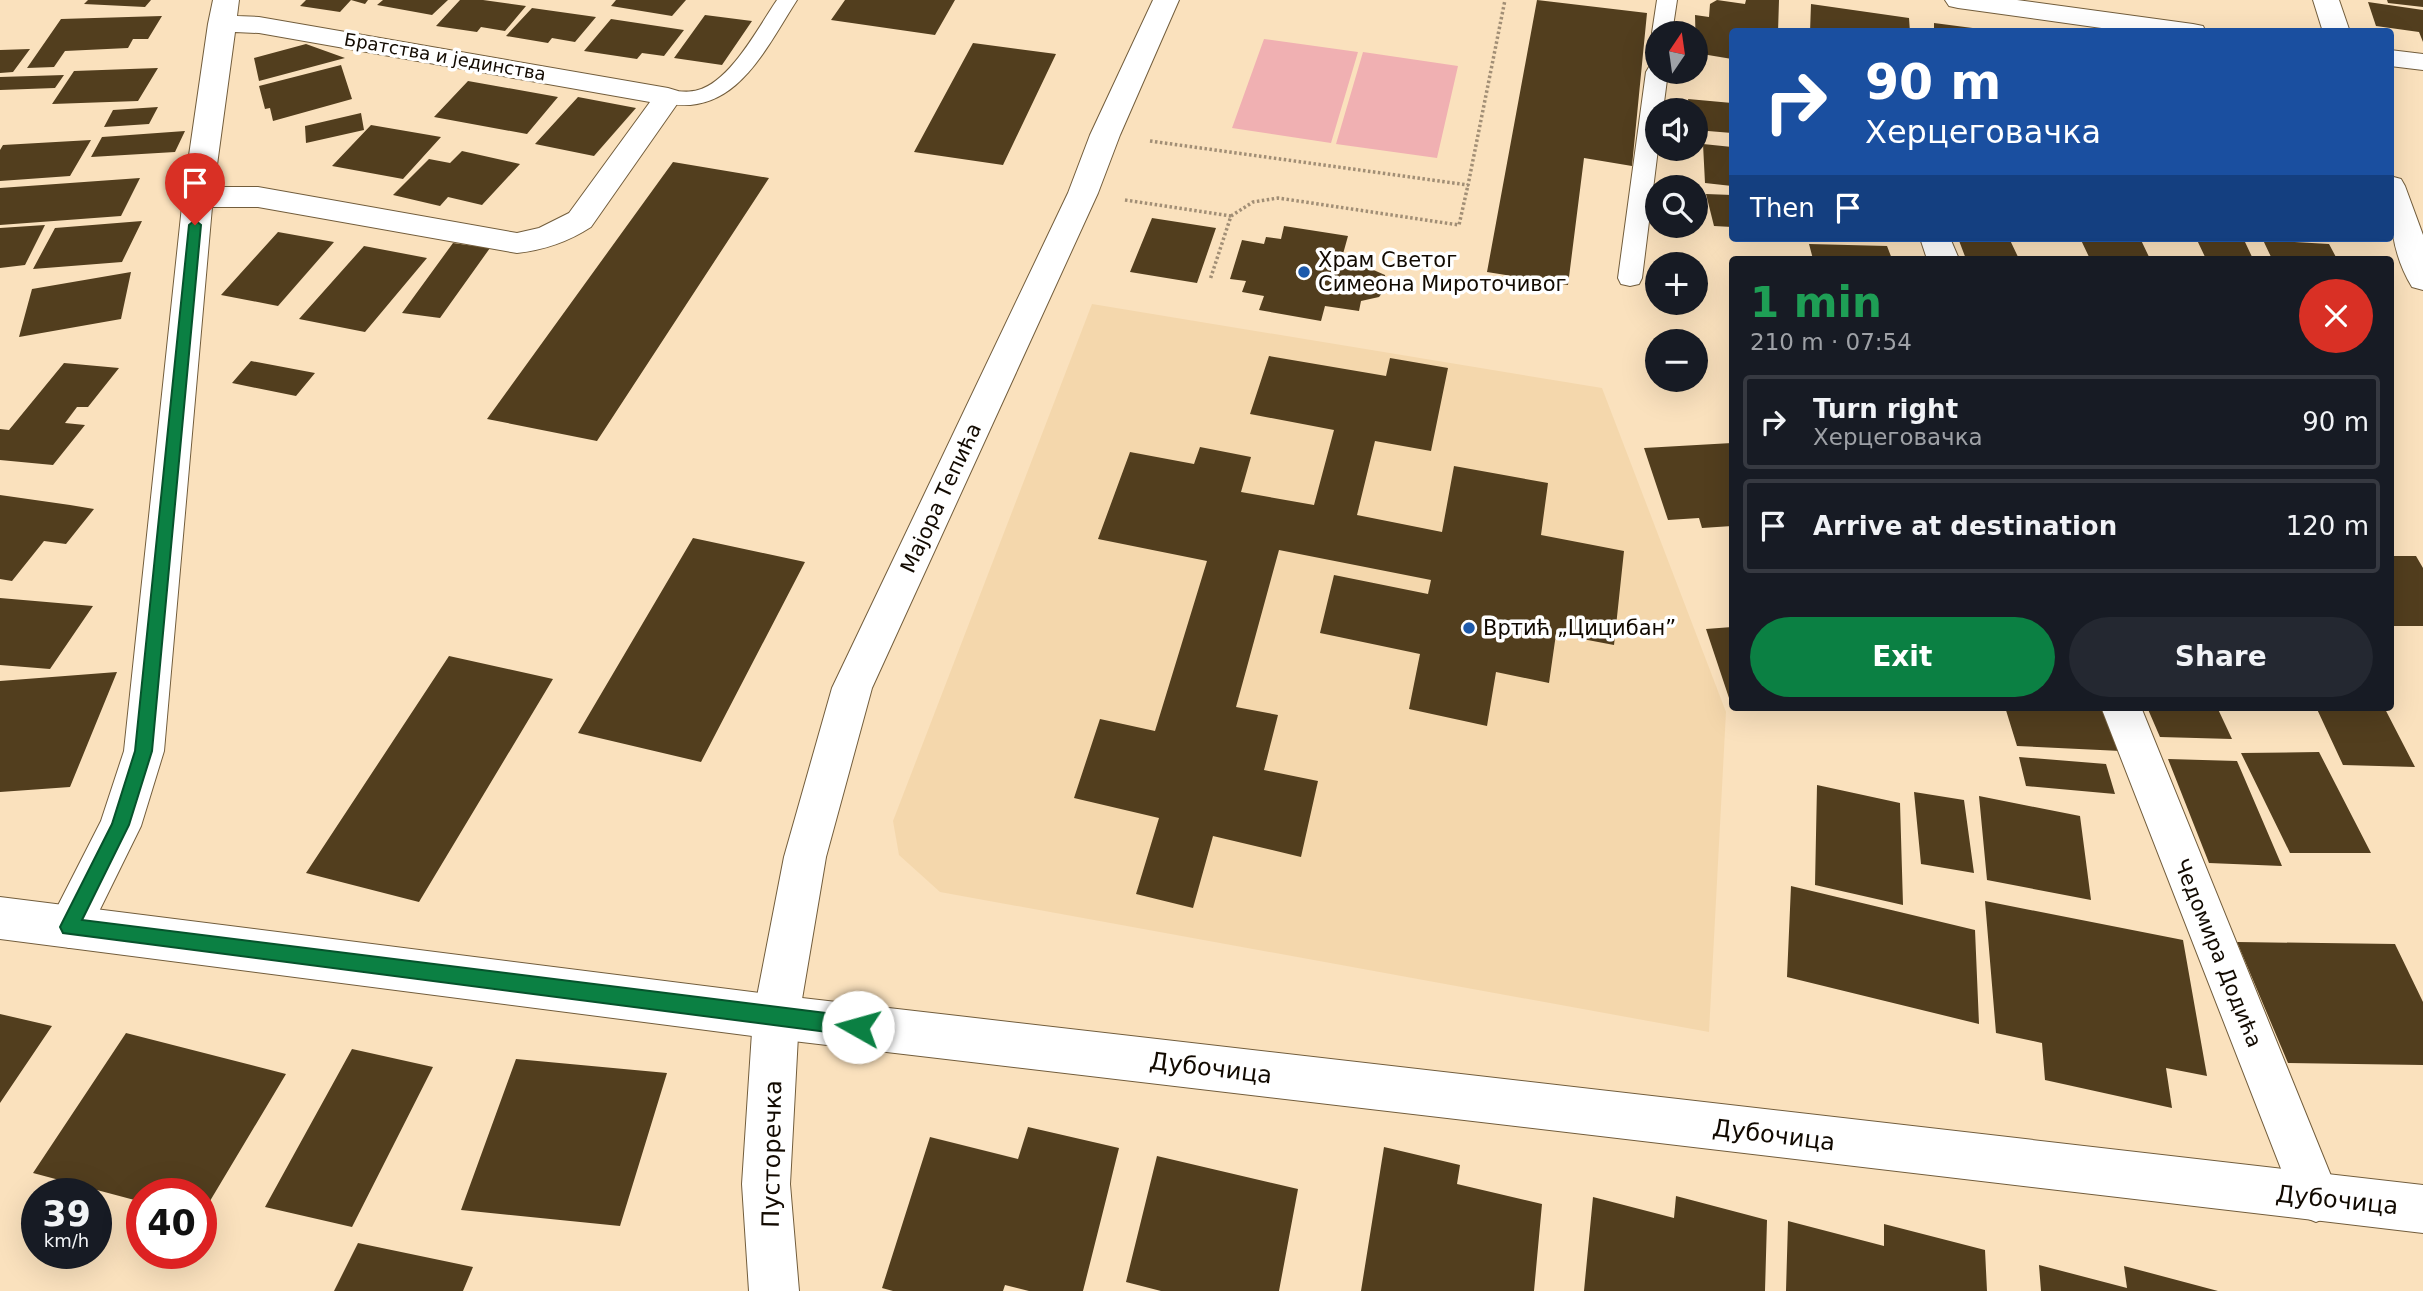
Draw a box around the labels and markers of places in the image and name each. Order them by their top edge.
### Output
pin [165,153,225,225]
place label: Храм Светог Симеона Мироточивог [1318,248,1567,296]
marker: Храм Светог Симеона Мироточивог [1296,264,1312,280]
place label: Вртић „Цицибан” [1483,616,1676,640]
marker: Вртић „Цицибан” [1461,620,1477,636]

